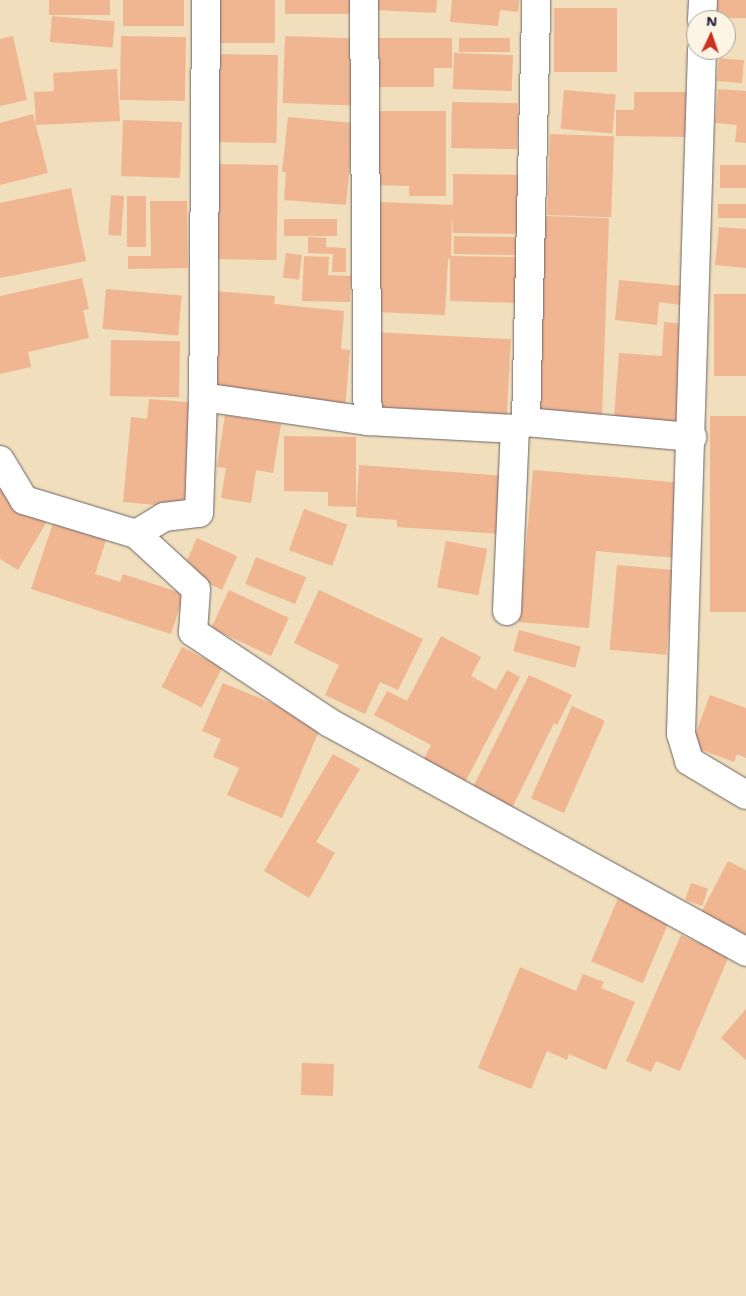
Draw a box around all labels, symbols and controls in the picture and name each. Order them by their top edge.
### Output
north arrow [686,10,736,60]
text: N [706,12,718,30]

